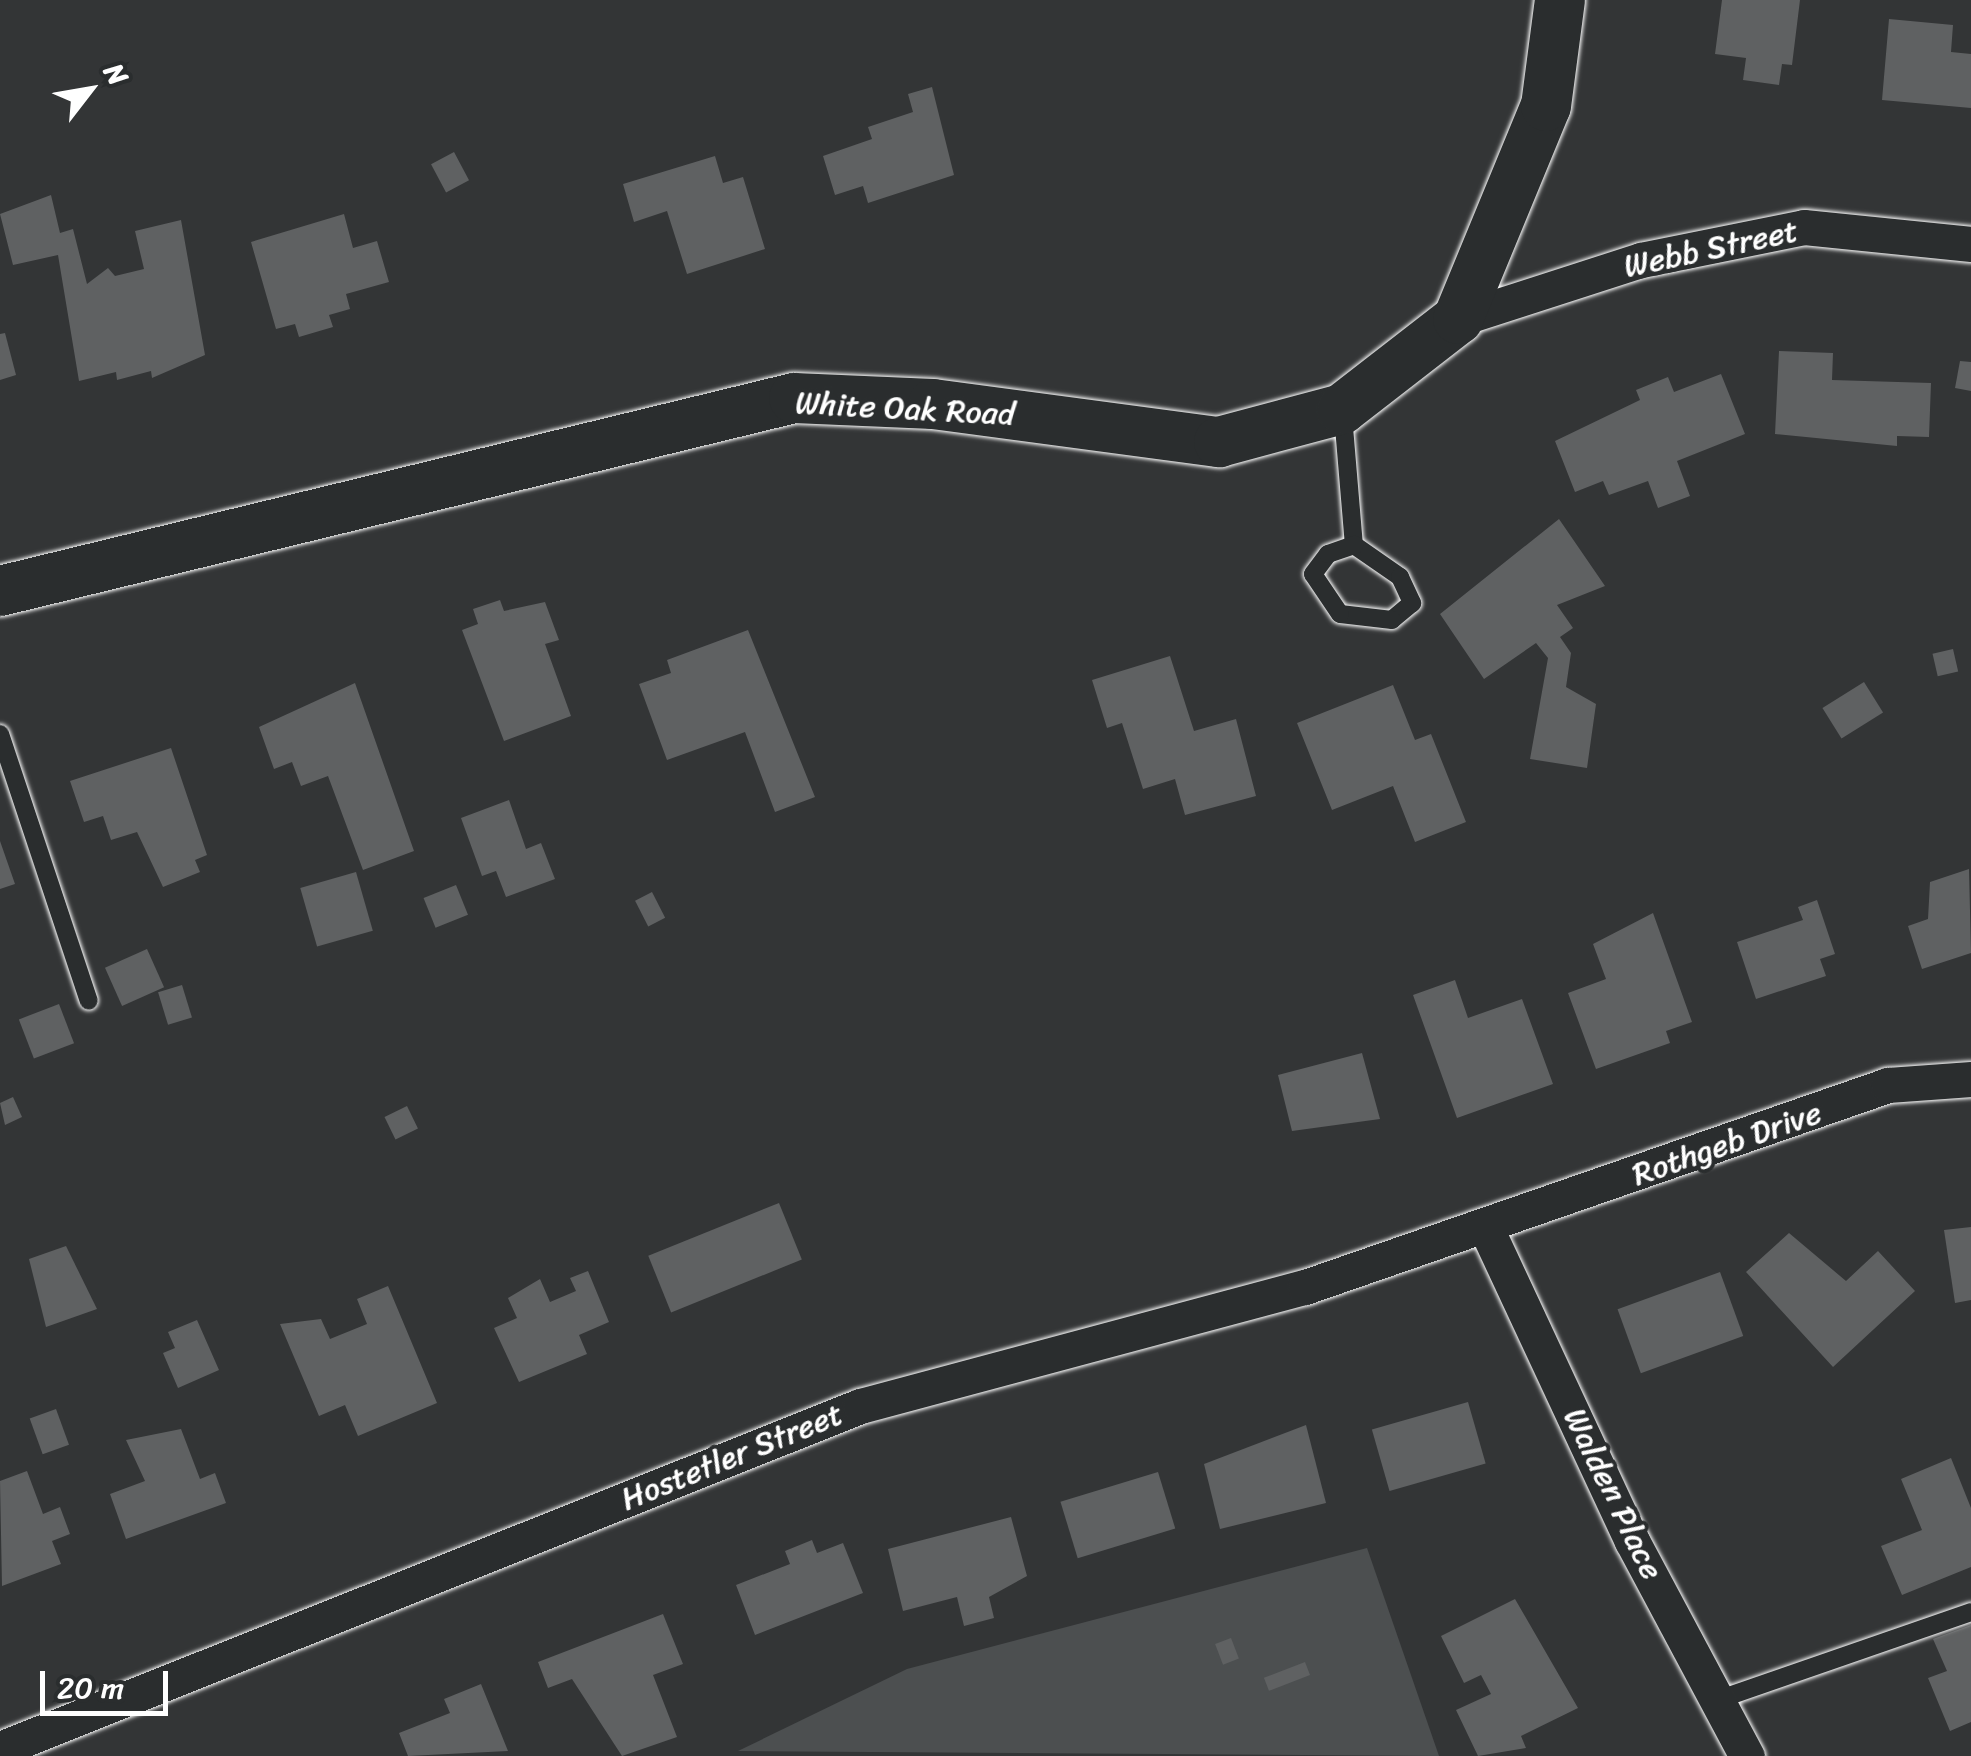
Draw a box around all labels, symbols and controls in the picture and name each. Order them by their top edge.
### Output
north arrow [40,40,140,140]
text: N [90,53,142,95]
street label: Webb Street [1620,212,1802,286]
street label: White Oak Road [794,384,1016,434]
street label: Rothgeb Drive [1627,1094,1827,1194]
street label: Hostetler Street [615,1395,849,1519]
street label: Walden Place [1555,1402,1671,1586]
scale bar [45,1651,172,1713]
text: 20 m [57,1661,124,1715]

